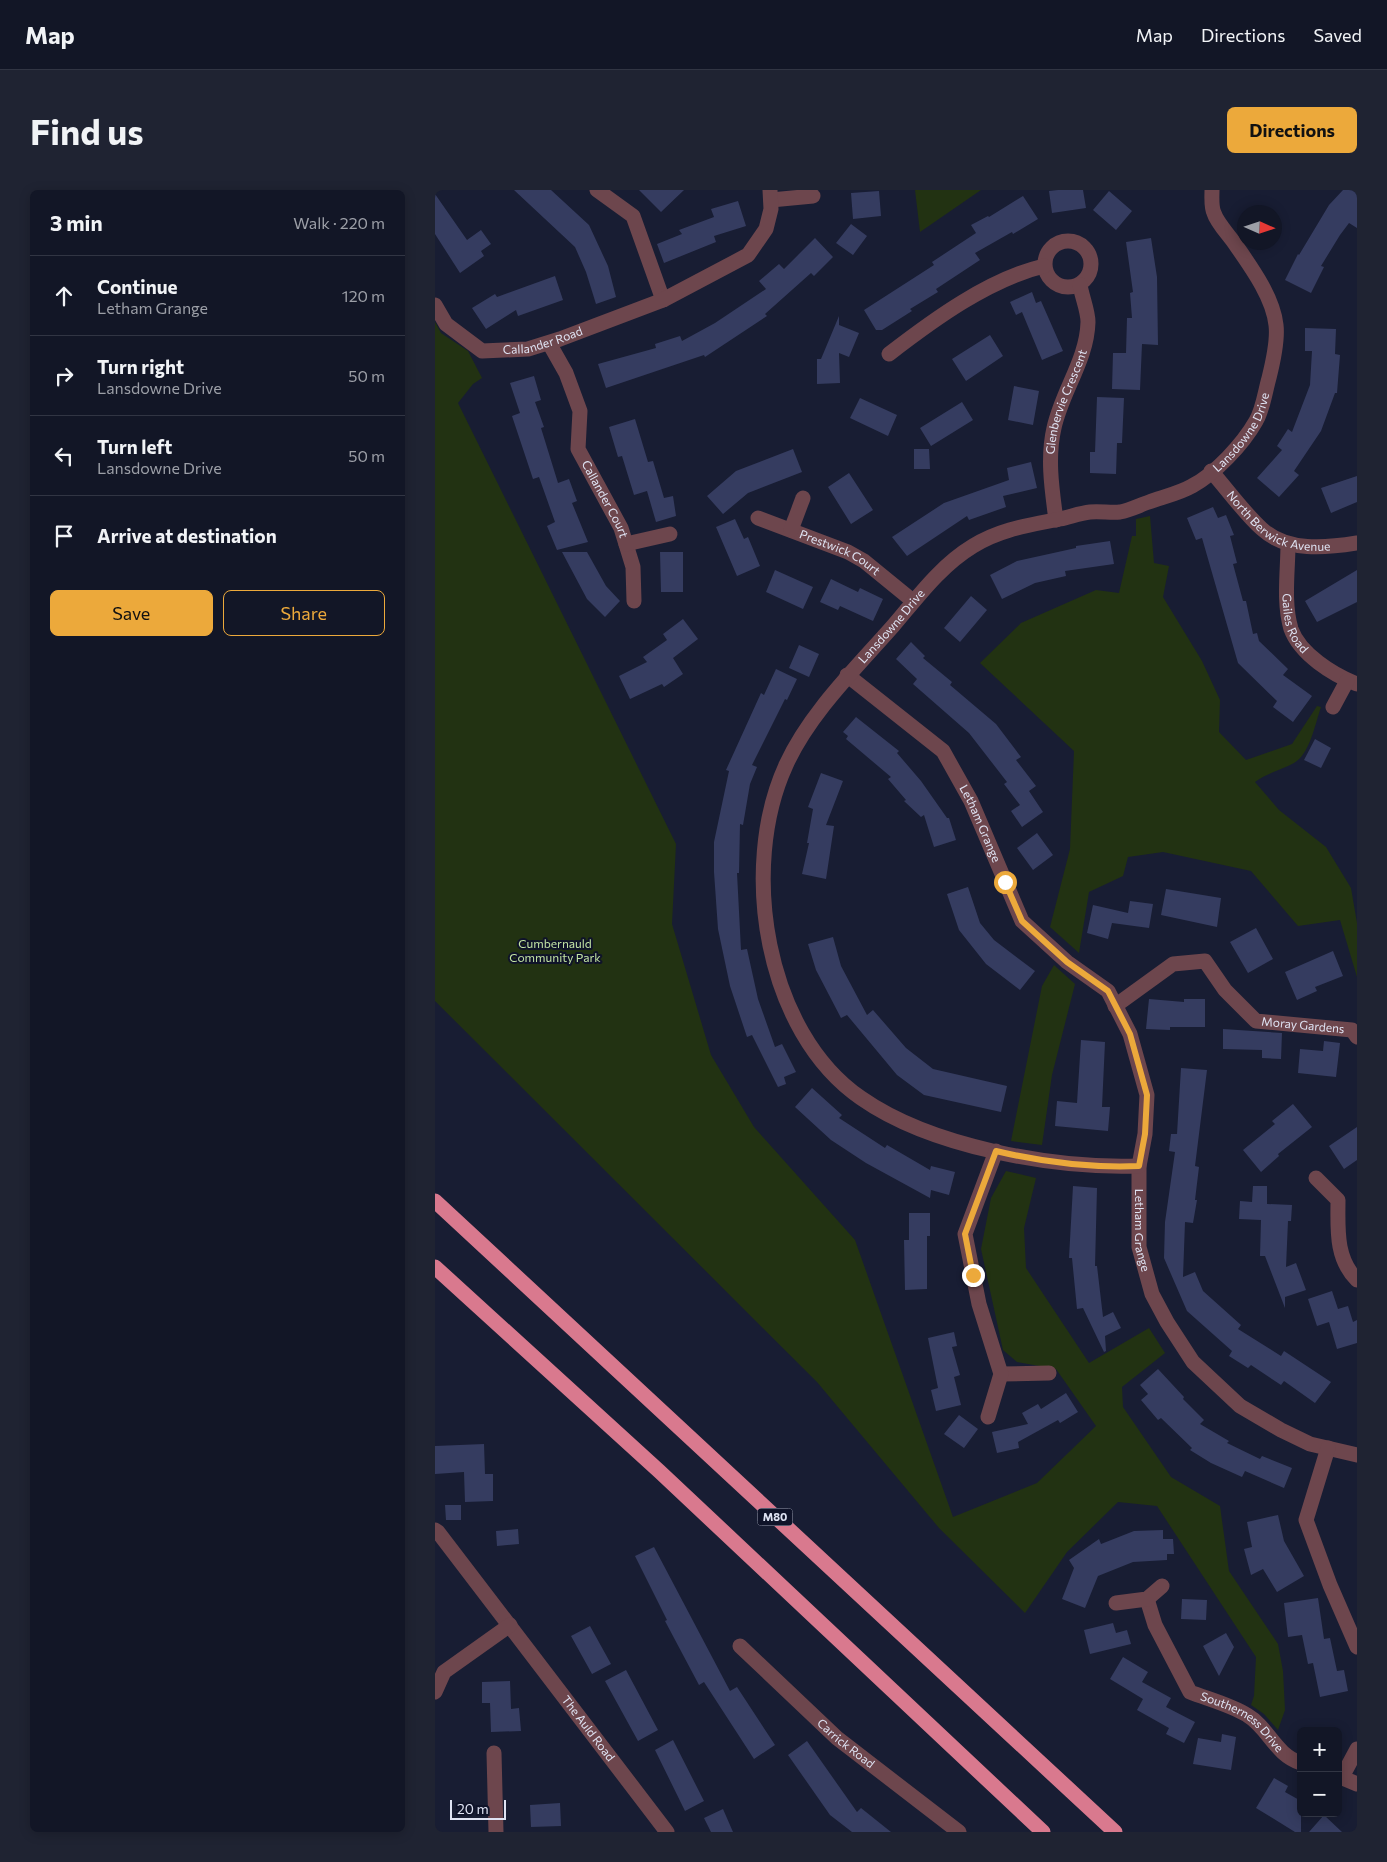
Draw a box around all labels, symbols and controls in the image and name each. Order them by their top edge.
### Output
text: Map [25,20,75,49]
text: Map [1136,24,1173,46]
text: Directions [1201,24,1285,46]
text: Saved [1313,24,1362,46]
button: Directions [1227,107,1357,153]
text: Find us [30,109,144,152]
north arrow [1237,205,1282,250]
text: 3 min [50,210,103,235]
text: Walk · 220 m [293,213,385,232]
text: Continue [97,275,177,298]
icon: ahead [50,282,78,310]
text: 120 m [342,286,385,305]
text: Letham Grange [97,298,208,317]
street label: Callander Road [503,323,584,356]
street label: Glenbervie Crescent [1043,347,1089,455]
text: Turn right [97,355,184,378]
icon: right [50,362,78,390]
text: 50 m [348,366,385,385]
text: Lansdowne Drive [97,378,222,397]
street label: Lansdowne Drive [1210,391,1271,474]
text: Turn left [97,435,172,458]
icon: left [50,442,78,470]
text: 50 m [348,446,385,465]
street label: Callander Court [579,457,632,539]
text: Lansdowne Drive [97,458,222,477]
street label: North Berwick Avenue [1224,488,1331,553]
icon: arrive [50,522,78,550]
text: Arrive at destination [97,524,277,547]
street label: Prestwick Court [798,526,883,577]
street label: Lansdowne Drive [855,586,927,666]
button: Save [50,590,213,636]
button: Share [223,590,385,636]
street label: Gailes Road [1280,593,1312,656]
street label: Letham Grange [957,782,1004,864]
route start [994,871,1017,894]
park label: Cumbernauld Community Park [509,936,601,964]
street label: Moray Gardens [1261,1014,1345,1035]
street label: Letham Grange [1133,1189,1153,1273]
route end [962,1264,985,1287]
road number: M80 [757,1508,793,1525]
street label: Southerness Drive [1199,1688,1287,1755]
street label: The Auld Road [560,1693,618,1764]
street label: Carrick Road [815,1715,878,1770]
map controls [1297,1727,1342,1817]
button: + [1297,1727,1342,1772]
button: − [1297,1772,1342,1817]
scale bar [450,1797,506,1820]
text: 20 m [457,1800,489,1817]

